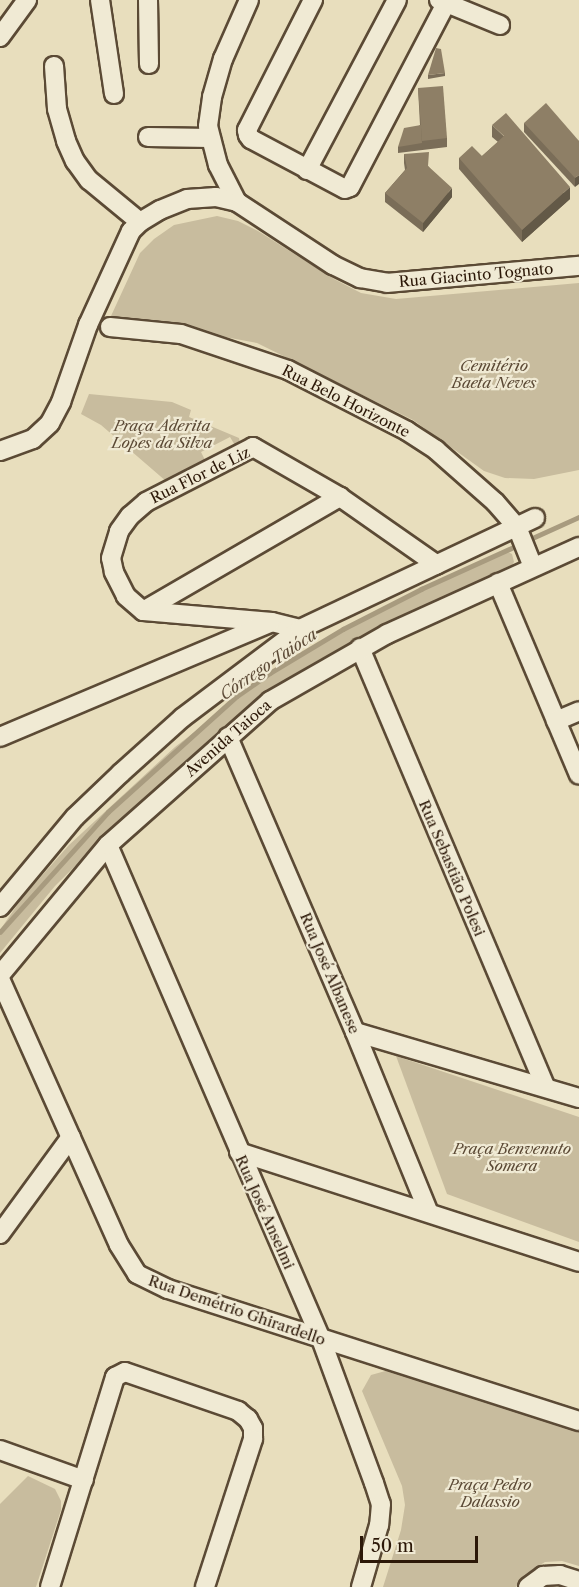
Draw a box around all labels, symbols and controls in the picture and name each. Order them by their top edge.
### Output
street label: Rua Giacinto Tognato [398,259,554,291]
park label: Cemitério Baeta Neves [452,356,536,391]
street label: Rua Belo Horizonte [279,361,413,441]
park label: Praça Aderita Lopes da Silva [112,416,212,451]
street label: Rua Flor de Liz [147,443,253,507]
water label: Córrego Taióca [216,624,320,704]
street label: Avenida Taioca [181,696,275,780]
street label: Rua Sebastião Polesi [415,797,489,939]
street label: Rua José Albanese [296,909,364,1037]
park label: Praça Benvenuto Somera [453,1139,571,1174]
street label: Rua José Anselmi [232,1152,298,1272]
street label: Rua Demétrio Ghirardello [146,1271,328,1349]
park label: Praça Pedro Dalassio [448,1475,532,1510]
scale bar [363,1524,482,1562]
text: 50 m [371,1535,414,1557]

